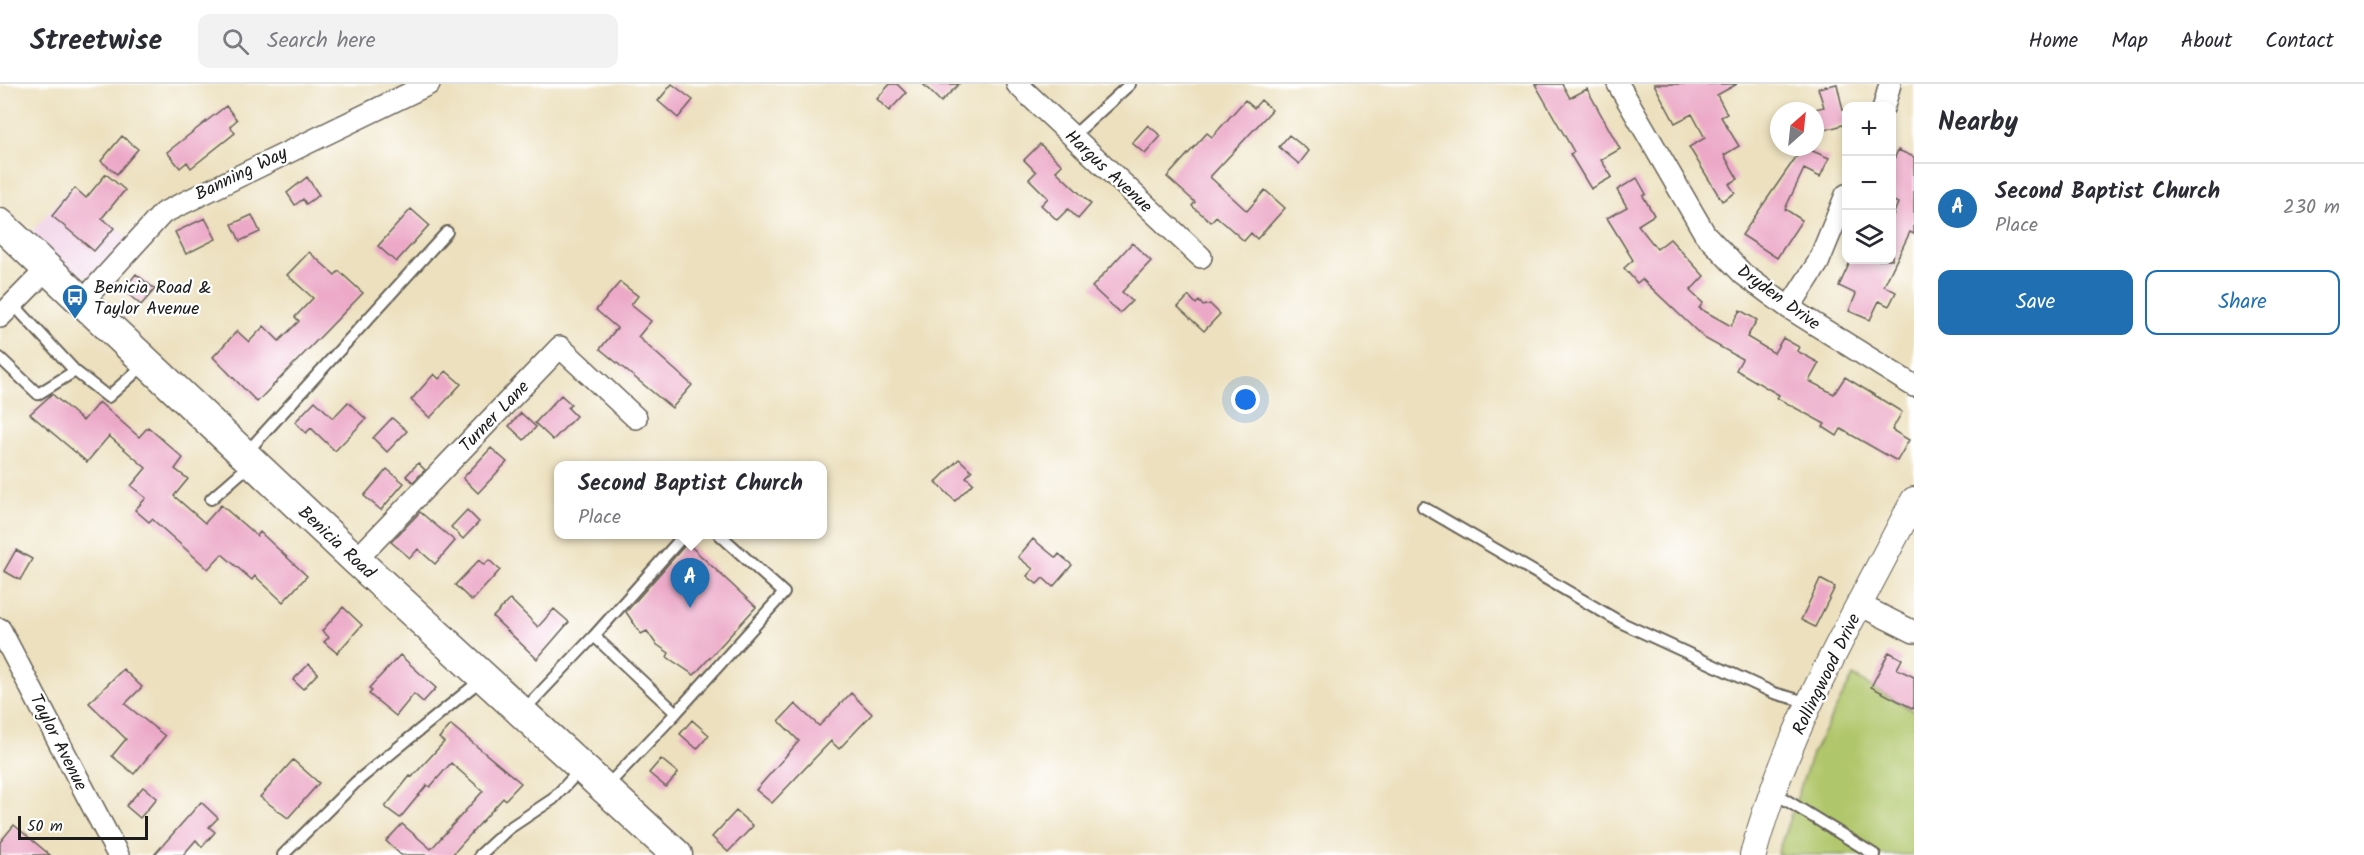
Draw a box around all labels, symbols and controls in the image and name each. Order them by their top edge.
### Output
search box [198,14,618,68]
text: Streetwise [30,19,162,64]
text: Search here [267,24,376,59]
icon: search [219,25,252,58]
text: Home [2029,25,2078,58]
text: Map [2111,25,2148,58]
text: About [2181,25,2232,58]
text: Contact [2265,25,2334,58]
north arrow [1770,102,1824,156]
map controls [1842,102,1896,264]
button: + [1842,102,1896,156]
text: Nearby [1938,102,2018,144]
street label: Hargus Avenue [1057,123,1159,221]
street label: Banning Way [190,139,293,209]
button: − [1842,156,1896,210]
text: Second Baptist Church [1995,175,2220,210]
text: A [1951,192,1964,224]
text: 230 m [2283,192,2340,224]
button: layers [1842,210,1896,264]
text: Place [1995,210,2038,242]
street label: Dryden Drive [1730,258,1826,339]
button: Save [1938,270,2133,335]
button: Share [2145,270,2340,335]
place label: Benicia Road & Taylor Avenue [94,274,211,324]
bus stop icon: Benicia Road & Taylor Avenue [60,282,90,320]
street label: Turner Lane [453,374,537,460]
your location [1231,385,1260,414]
popup [554,461,827,539]
text: Second Baptist Church [578,467,803,502]
street label: Benicia Road [290,499,382,588]
text: Place [578,502,621,534]
pin: A [670,558,710,608]
street label: Rollingwood Drive [1785,609,1869,740]
street label: Taylor Avenue [21,689,94,796]
scale bar [18,813,148,840]
text: 50 m [27,814,63,839]

